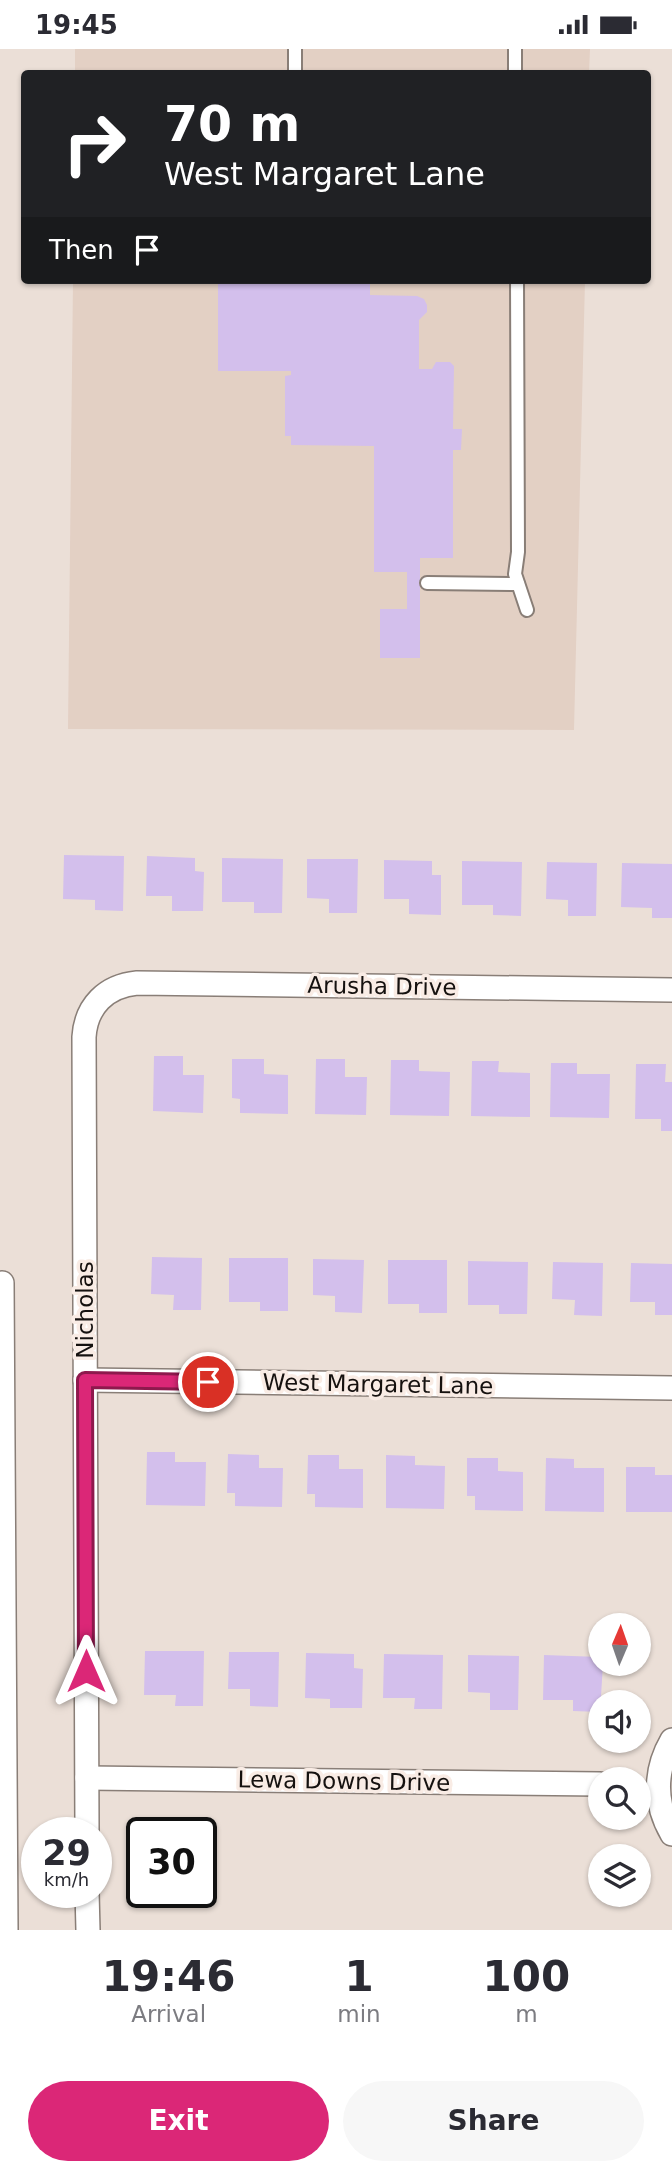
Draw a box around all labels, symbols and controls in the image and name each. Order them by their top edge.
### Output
text: 19:45 [35,10,118,40]
text: 70 m [164,96,300,153]
icon: right [49,98,140,189]
text: West Margaret Lane [164,155,485,193]
icon: arrive [128,231,166,269]
text: Then [49,235,114,265]
street label: Arusha Drive [307,972,457,1000]
street label: Nicholas [72,1261,98,1359]
pin [178,1352,238,1412]
icon: arrive [189,1363,227,1401]
street label: West Margaret Lane [262,1369,494,1399]
north arrow [588,1613,651,1677]
map controls [588,1613,651,1907]
position arrow [49,1634,123,1708]
button: sound [588,1690,651,1753]
street label: Lewa Downs Drive [238,1766,450,1796]
button: search [588,1767,651,1830]
speed limit sign: 30 [126,1817,217,1908]
text: 29 [42,1833,91,1873]
button: layers [588,1844,651,1907]
text: km/h [44,1869,89,1890]
text: 19:46 [102,1952,236,2001]
text: 1 [344,1952,374,2001]
text: 100 [483,1952,570,2001]
text: Arrival [131,2001,206,2027]
text: min [337,2001,381,2027]
text: m [515,2001,538,2027]
button: Exit [28,2081,329,2161]
button: Share [343,2081,644,2161]

